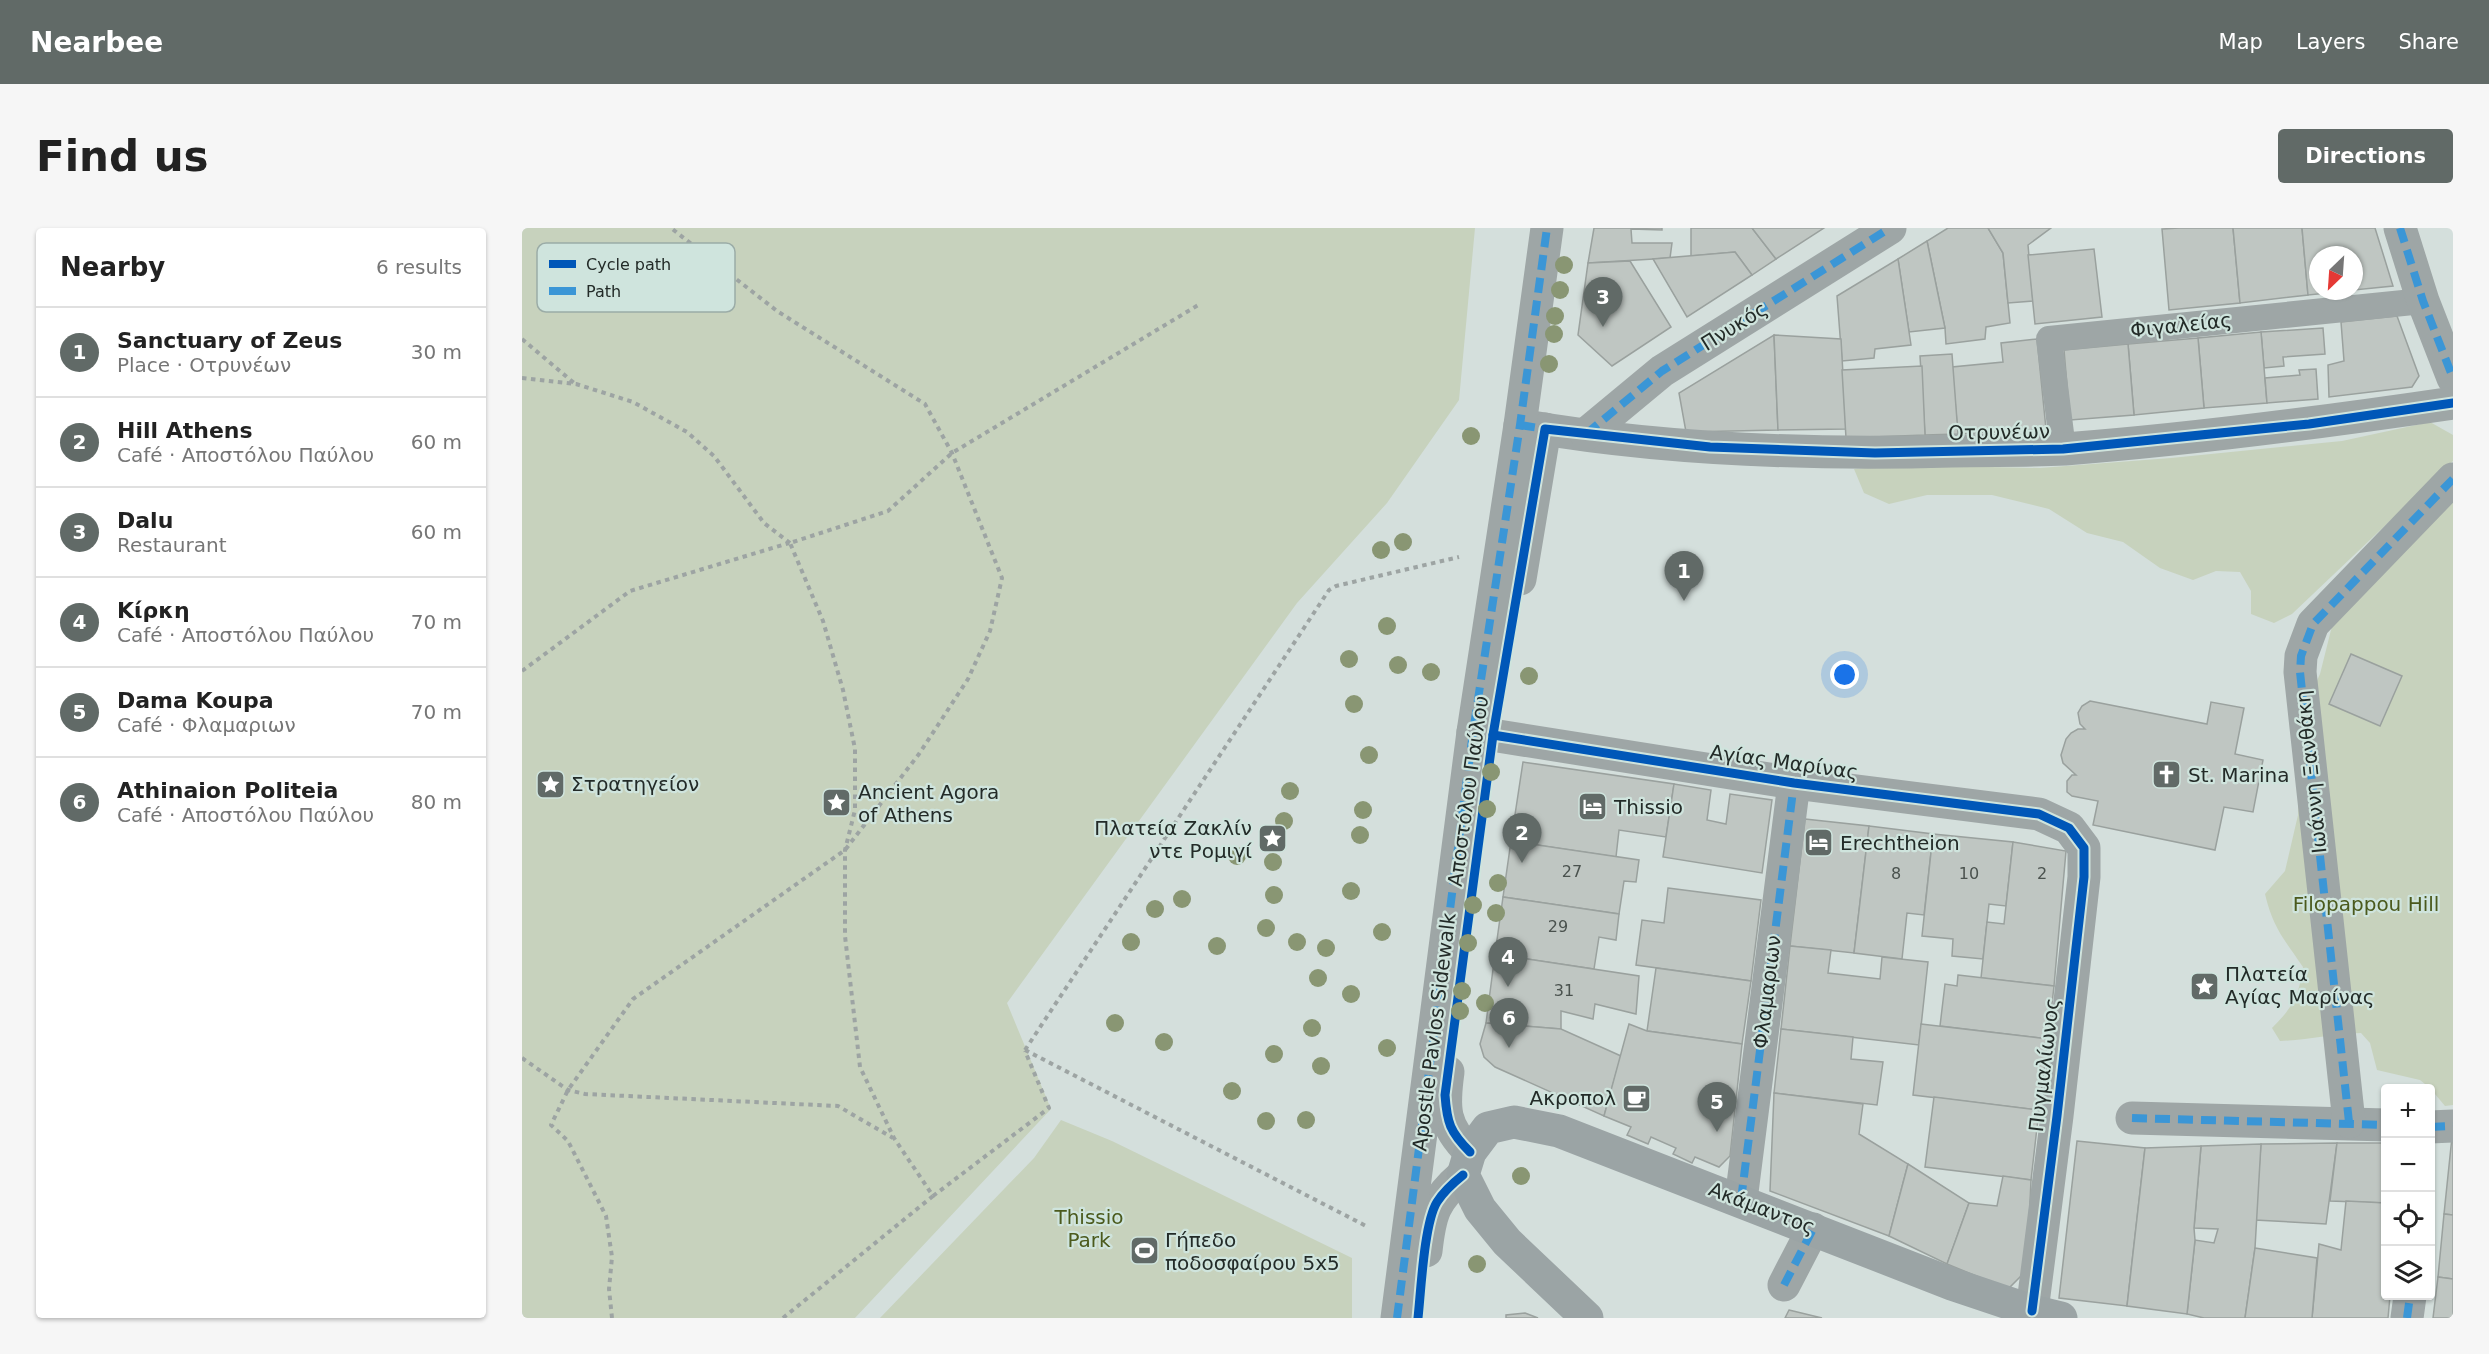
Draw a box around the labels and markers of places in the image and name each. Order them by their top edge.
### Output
pin: 3 [1584,278,1622,327]
pin: 1 [1664,552,1704,601]
church icon: St. Marina [2151,759,2183,791]
place label: St. Marina [2188,763,2289,787]
place icon: Στρατηγείον [534,768,566,800]
place label: Στρατηγείον [571,772,699,796]
place label: Ancient Agora of Athens [858,780,999,827]
place icon: Ancient Agora of Athens [821,787,853,819]
hotel icon: Thissio [1577,791,1609,823]
place label: Thissio [1613,795,1683,819]
pin: 2 [1502,814,1542,863]
place label: Πλατεία Ζακλίν ντε Ρομιγί [1094,816,1252,863]
place icon: Πλατεία Ζακλίν ντε Ρομιγί [1257,823,1289,855]
hotel icon: Erechtheion [1803,827,1835,859]
place label: Erechtheion [1840,831,1960,855]
pin: 4 [1488,938,1528,987]
place label: Πλατεία Αγίας Μαρίνας [2225,962,2375,1009]
place icon: Πλατεία Αγίας Μαρίνας [2188,970,2220,1002]
pin: 6 [1490,998,1528,1048]
cafe icon: Ακροπολ [1621,1082,1653,1114]
pin: 5 [1698,1082,1736,1132]
place label: Ακροπολ [1529,1086,1616,1110]
place label: Γήπεδο ποδοσφαίρου 5x5 [1165,1228,1340,1275]
sports icon: Γήπεδο ποδοσφαίρου 5x5 [1128,1235,1160,1267]

